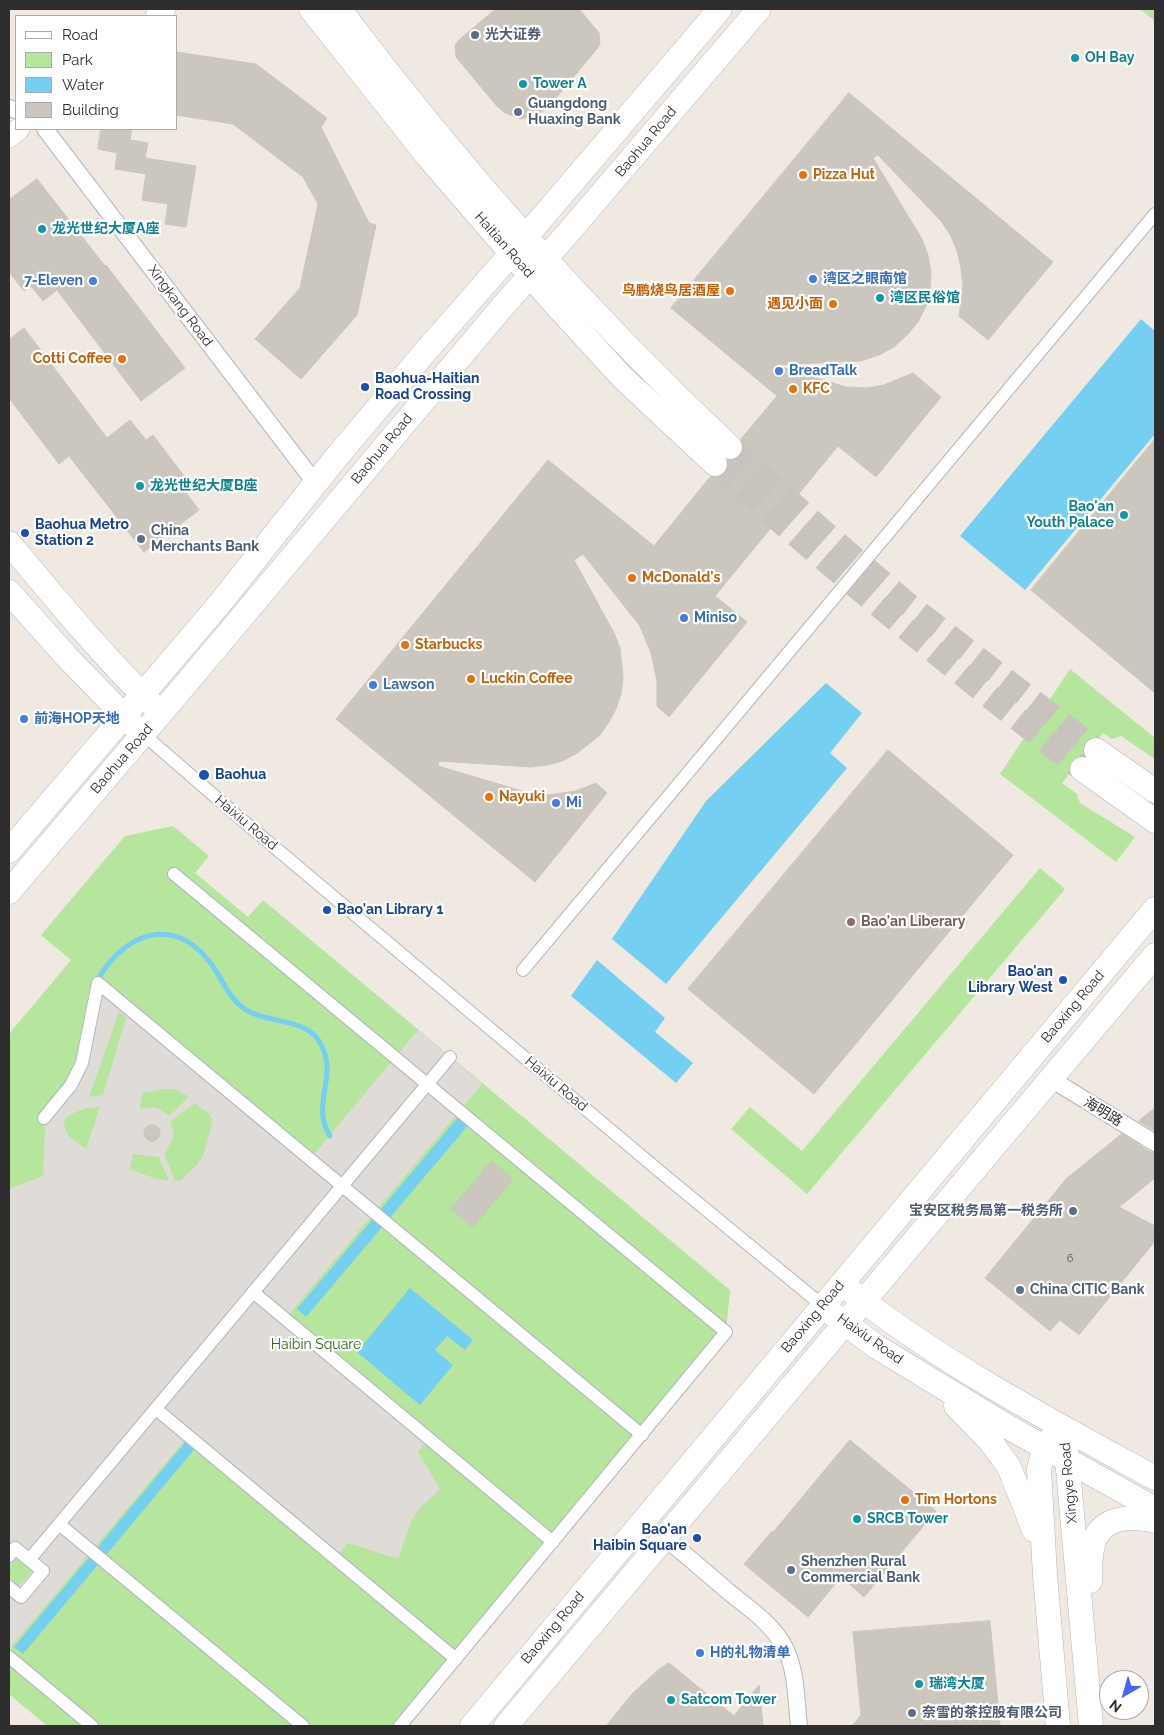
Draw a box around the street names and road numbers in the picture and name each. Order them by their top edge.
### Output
street label: Baohua Road [612,103,680,181]
street label: Haitian Road [471,209,537,281]
street label: Xingkang Road [144,262,216,350]
street label: Baohua Road [348,410,416,488]
street label: Baohua Road [87,721,157,797]
street label: Haixiu Road [211,792,281,854]
street label: Baoxing Road [1038,968,1108,1046]
street label: Haixiu Road [521,1053,591,1115]
street label: 海明路 [1081,1094,1125,1130]
street label: Baoxing Road [778,1278,848,1356]
street label: Haixiu Road [834,1310,906,1368]
street label: Xingye Road [1057,1442,1081,1524]
street label: Baoxing Road [518,1589,588,1667]

